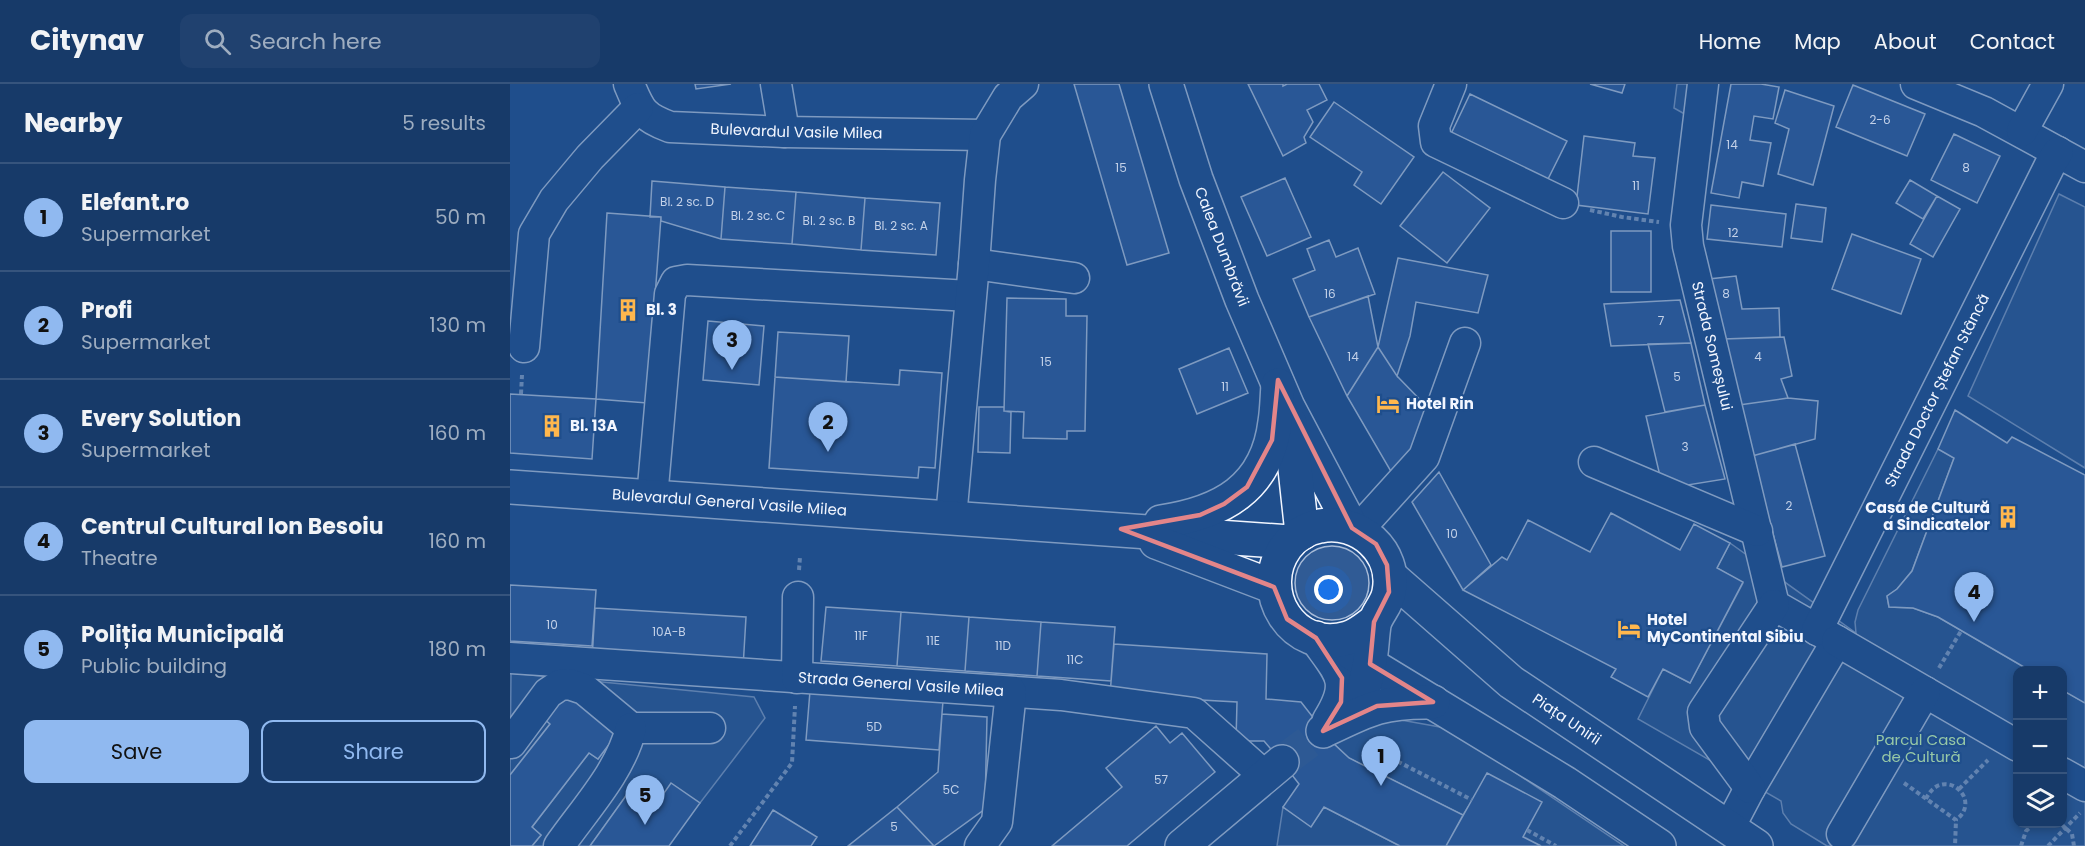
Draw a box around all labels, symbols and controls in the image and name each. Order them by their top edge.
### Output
search box [180,14,600,68]
text: Citynav [30,21,144,60]
icon: search [201,25,234,58]
text: Search here [249,26,382,57]
text: Home [1699,27,1761,56]
text: Map [1794,27,1841,56]
text: About [1874,27,1937,56]
text: Contact [1970,27,2055,56]
text: Nearby [24,105,122,141]
text: 5 results [402,109,486,137]
house number: 2-6 [1869,111,1891,128]
street label: Bulevardul Vasile Milea [710,118,883,143]
house number: 14 [1726,136,1738,153]
house number: 15 [1115,159,1127,176]
house number: 8 [1962,159,1970,176]
house number: 11 [1632,177,1640,194]
street label: Calea Dumbrăvii [1190,184,1255,310]
text: Elefant.ro [81,187,189,218]
house number: Bl. 2 sc. D [660,193,714,210]
text: 1 [40,203,47,231]
text: 50 m [435,203,486,231]
house number: Bl. 2 sc. C [731,207,785,224]
house number: Bl. 2 sc. B [803,212,855,229]
house number: Bl. 2 sc. A [874,217,928,234]
text: Supermarket [81,220,210,248]
house number: 12 [1728,224,1738,241]
street label: Strada Someșului [1687,279,1738,413]
house number: 16 [1324,285,1336,302]
house number: 8 [1722,285,1730,302]
street label: Strada Doctor Ștefan Stâncă [1879,290,1994,491]
text: Profi [81,295,133,326]
building icon: Bl. 3 [615,297,641,323]
place label: Bl. 3 [646,299,677,320]
text: 2 [38,311,49,339]
text: 130 m [429,311,486,339]
house number: 7 [1658,312,1665,329]
pin: 3 [712,320,752,370]
text: Supermarket [81,328,210,356]
house number: 14 [1347,348,1359,365]
house number: 4 [1754,348,1762,365]
house number: 15 [1040,353,1052,370]
house number: 5 [1673,368,1681,385]
house number: 11 [1221,378,1229,395]
hotel icon: Hotel Rin [1375,391,1401,417]
place label: Hotel Rin [1406,393,1474,414]
pin: 2 [808,402,848,452]
text: Every Solution [81,403,241,434]
building icon: Bl. 13A [539,413,565,439]
place label: Bl. 13A [570,415,618,436]
text: 3 [37,419,50,447]
text: 160 m [428,419,486,447]
text: Supermarket [81,436,210,464]
house number: 3 [1681,438,1689,455]
street label: Bulevardul General Vasile Milea [611,483,848,521]
house number: 2 [1786,497,1793,514]
place label: Casa de Cultură a Sindicatelor [1865,497,1991,535]
building icon: Casa de Cultură a Sindicatelor [1995,504,2021,530]
text: Centrul Cultural Ion Besoiu [81,511,383,542]
house number: 10 [1446,525,1458,542]
text: 4 [37,527,50,555]
text: 160 m [428,527,486,555]
text: Theatre [81,544,158,572]
pin: 4 [1954,572,1994,622]
your location [1314,575,1343,604]
place label: Hotel MyContinental Sibiu [1647,609,1804,647]
house number: 10 [546,616,558,633]
hotel icon: Hotel MyContinental Sibiu [1616,616,1642,642]
text: Poliția Municipală [81,619,284,650]
house number: 10A-B [652,623,686,640]
house number: 11F [854,627,868,644]
house number: 11E [926,632,940,649]
text: 5 [37,635,50,663]
text: 180 m [428,635,486,663]
house number: 11D [995,637,1011,654]
house number: 11C [1067,651,1083,668]
text: Public building [81,652,227,680]
street label: Strada General Vasile Milea [798,666,1005,701]
map controls [2013,666,2067,828]
button: + [2013,666,2067,720]
street label: Piața Unirii [1529,688,1606,750]
house number: 5D [866,718,882,735]
button: Save [24,720,249,783]
button: Share [261,720,486,783]
button: − [2013,720,2067,774]
park label: Parcul Casa de Cultură [1876,729,1966,767]
pin: 1 [1362,736,1400,786]
house number: 57 [1154,771,1168,788]
button: layers [2013,774,2067,828]
pin: 5 [626,776,664,825]
house number: 5C [943,781,959,798]
house number: 5 [890,818,898,835]

